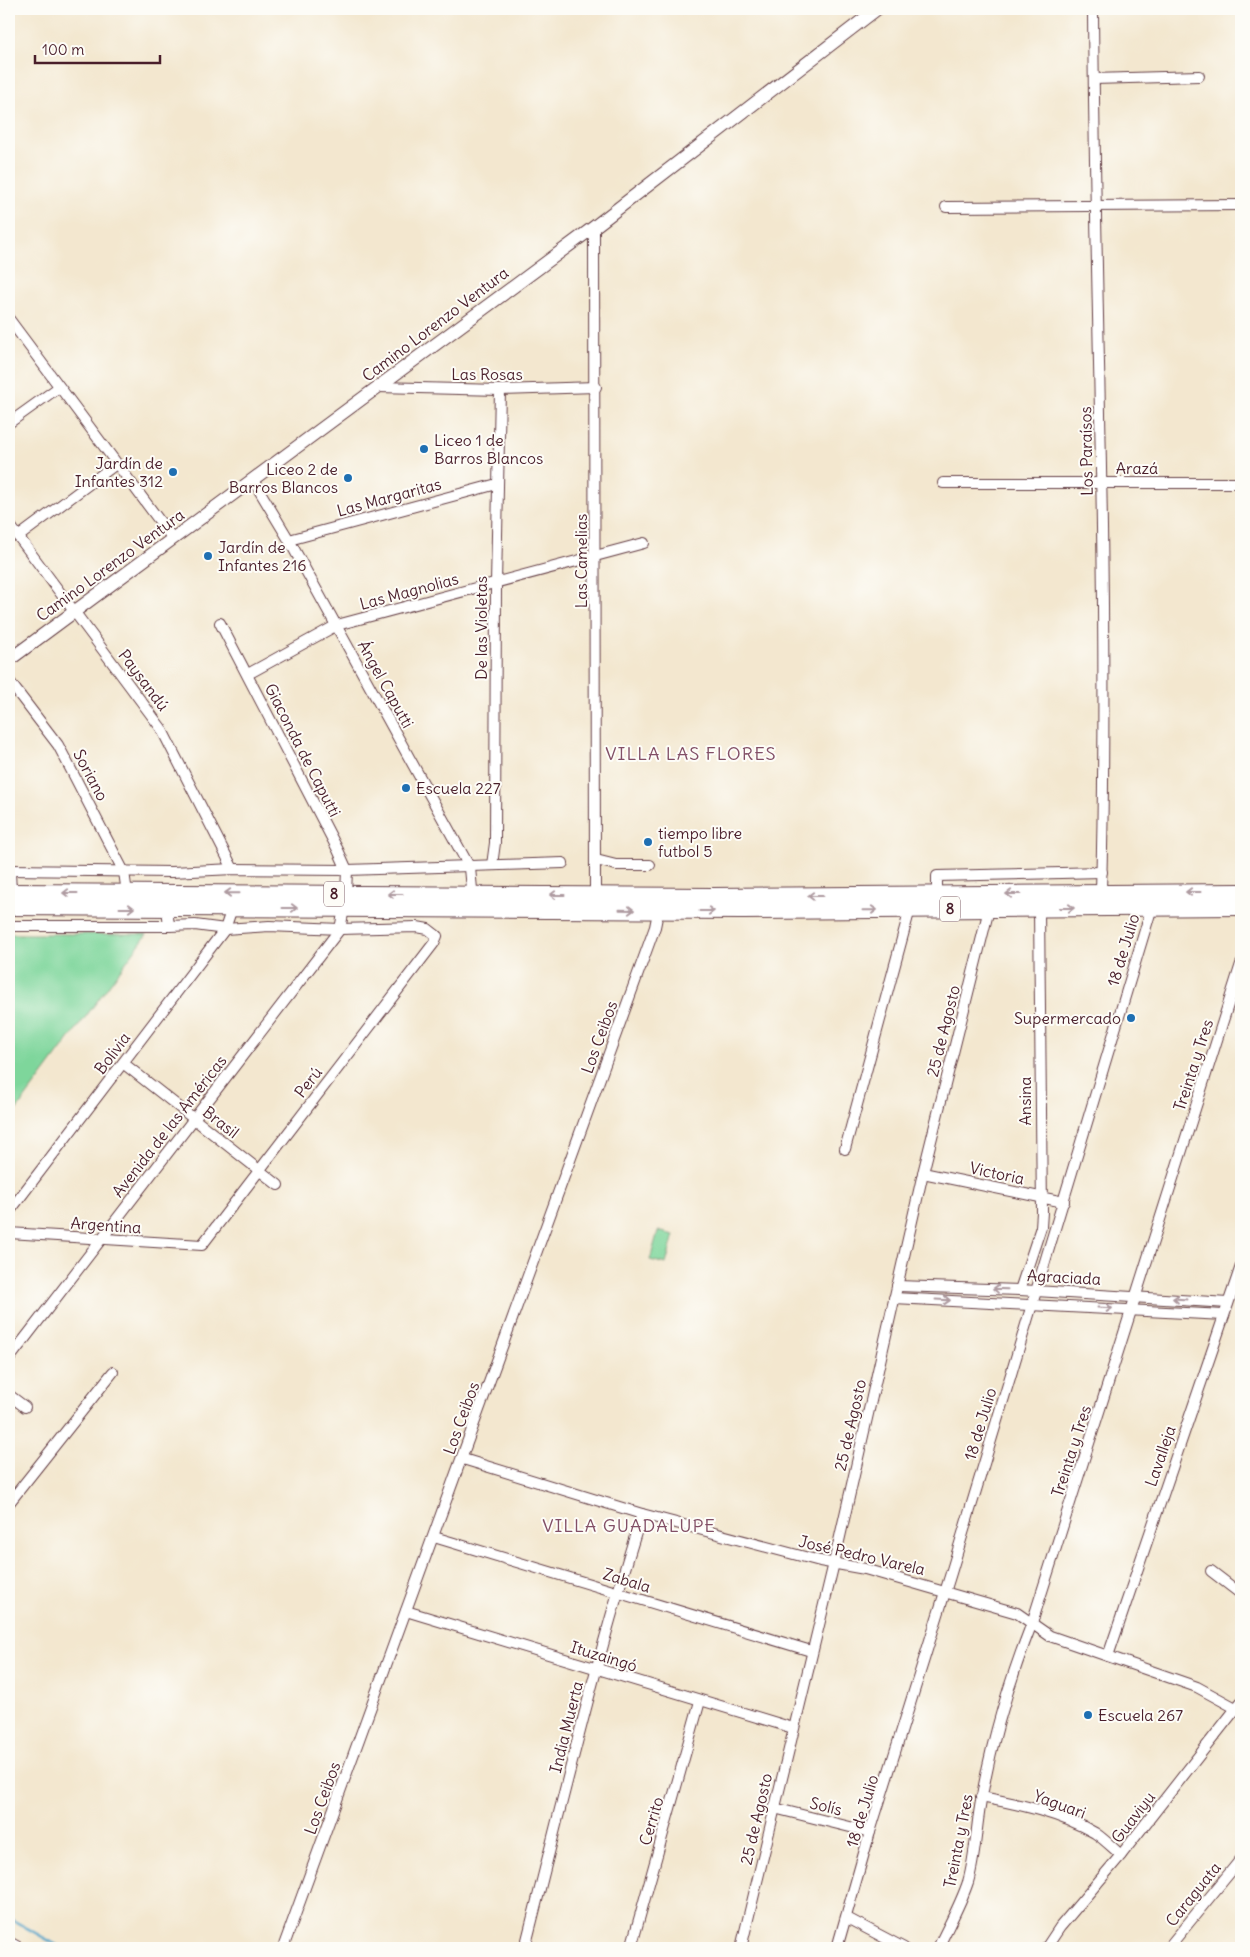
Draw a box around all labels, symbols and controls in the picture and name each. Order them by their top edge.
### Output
scale bar [35,32,160,64]
text: 100 m [42,40,84,59]
street label: Camino Lorenzo Ventura [358,262,512,386]
street label: Las Rosas [451,364,523,384]
street label: Los Paraísos [1075,406,1097,496]
place label: Liceo 1 de Barros Blancos [434,430,543,468]
marker: Liceo 1 de Barros Blancos [418,443,430,455]
place label: Jardín de Infantes 312 [75,453,163,491]
street label: Arazá [1116,458,1158,478]
place label: Liceo 2 de Barros Blancos [229,459,338,497]
marker: Jardín de Infantes 312 [167,466,179,478]
marker: Liceo 2 de Barros Blancos [342,472,354,484]
street label: Las Margaritas [335,473,443,521]
street label: Camino Lorenzo Ventura [32,505,188,625]
street label: Las Camelias [571,514,591,608]
place label: Jardín de Infantes 216 [218,537,307,575]
marker: Jardín de Infantes 216 [202,550,214,562]
street label: Las Magnolias [357,568,461,614]
street label: De las Violetas [471,576,491,680]
street label: Ángel Caputti [354,637,418,731]
street label: Paysandú [114,645,174,715]
street label: Giaconda de Caputti [261,680,345,820]
district label: VILLA LAS FLORES [605,742,777,765]
street label: Soriano [69,746,113,804]
place label: Escuela 227 [416,778,501,798]
marker: Escuela 227 [400,782,412,794]
place label: tiempo libre futbol 5 [658,823,742,861]
marker: tiempo libre futbol 5 [642,836,654,848]
road number: 8 [324,882,344,906]
one-way arrow [1185,887,1201,897]
one-way arrow [62,888,78,898]
one-way arrow [225,888,241,898]
one-way arrow [387,889,404,899]
one-way arrow [1005,889,1021,899]
one-way arrow [550,890,566,900]
one-way arrow [807,891,824,901]
road number: 8 [940,896,960,922]
one-way arrow [119,903,135,913]
one-way arrow [282,903,298,913]
one-way arrow [1058,903,1075,913]
one-way arrow [619,905,635,915]
one-way arrow [861,905,877,915]
one-way arrow [699,906,715,916]
street label: 18 de Julio [1103,911,1143,989]
street label: 25 de Agosto [922,983,964,1079]
street label: Los Ceibos [577,998,621,1076]
place label: Supermercado [1014,1008,1121,1028]
marker: Supermercado [1125,1012,1137,1024]
street label: Treinta y Tres [1169,1017,1217,1113]
street label: Bolivia [90,1028,134,1078]
street label: Avenida de las Américas [107,1051,231,1201]
street label: Perú [290,1063,326,1101]
street label: Ansina [1015,1077,1035,1125]
street label: Brasil [199,1102,243,1142]
street label: Victoria [968,1157,1026,1189]
street label: Argentina [70,1213,142,1237]
street label: Agraciada [1027,1265,1101,1289]
one-way arrow [992,1284,1008,1294]
one-way arrow [934,1295,951,1305]
one-way arrow [1172,1295,1188,1304]
one-way arrow [1097,1303,1113,1312]
street label: 25 de Agosto [830,1377,870,1473]
street label: Los Ceibos [439,1379,483,1457]
street label: 18 de Julio [960,1385,1000,1463]
street label: Treinta y Tres [1047,1403,1095,1499]
street label: Lavalleja [1140,1423,1180,1489]
district label: VILLA GUADALUPE [542,1514,716,1537]
street label: José Pedro Varela [797,1531,927,1579]
street label: Zabala [601,1563,653,1597]
street label: Ituzaingó [568,1636,640,1676]
street label: India Muerta [545,1679,587,1775]
place label: Escuela 267 [1098,1705,1183,1725]
marker: Escuela 267 [1082,1709,1094,1721]
street label: Los Ceibos [300,1759,344,1837]
street label: 25 de Agosto [736,1771,776,1867]
street label: 18 de Julio [842,1772,882,1850]
street label: Yaguari [1031,1785,1089,1823]
street label: Guaviyu [1107,1787,1159,1847]
street label: Solís [808,1792,844,1820]
street label: Treinta y Tres [939,1792,977,1890]
street label: Cerrito [635,1794,667,1848]
street label: Caraguata [1161,1858,1225,1930]

